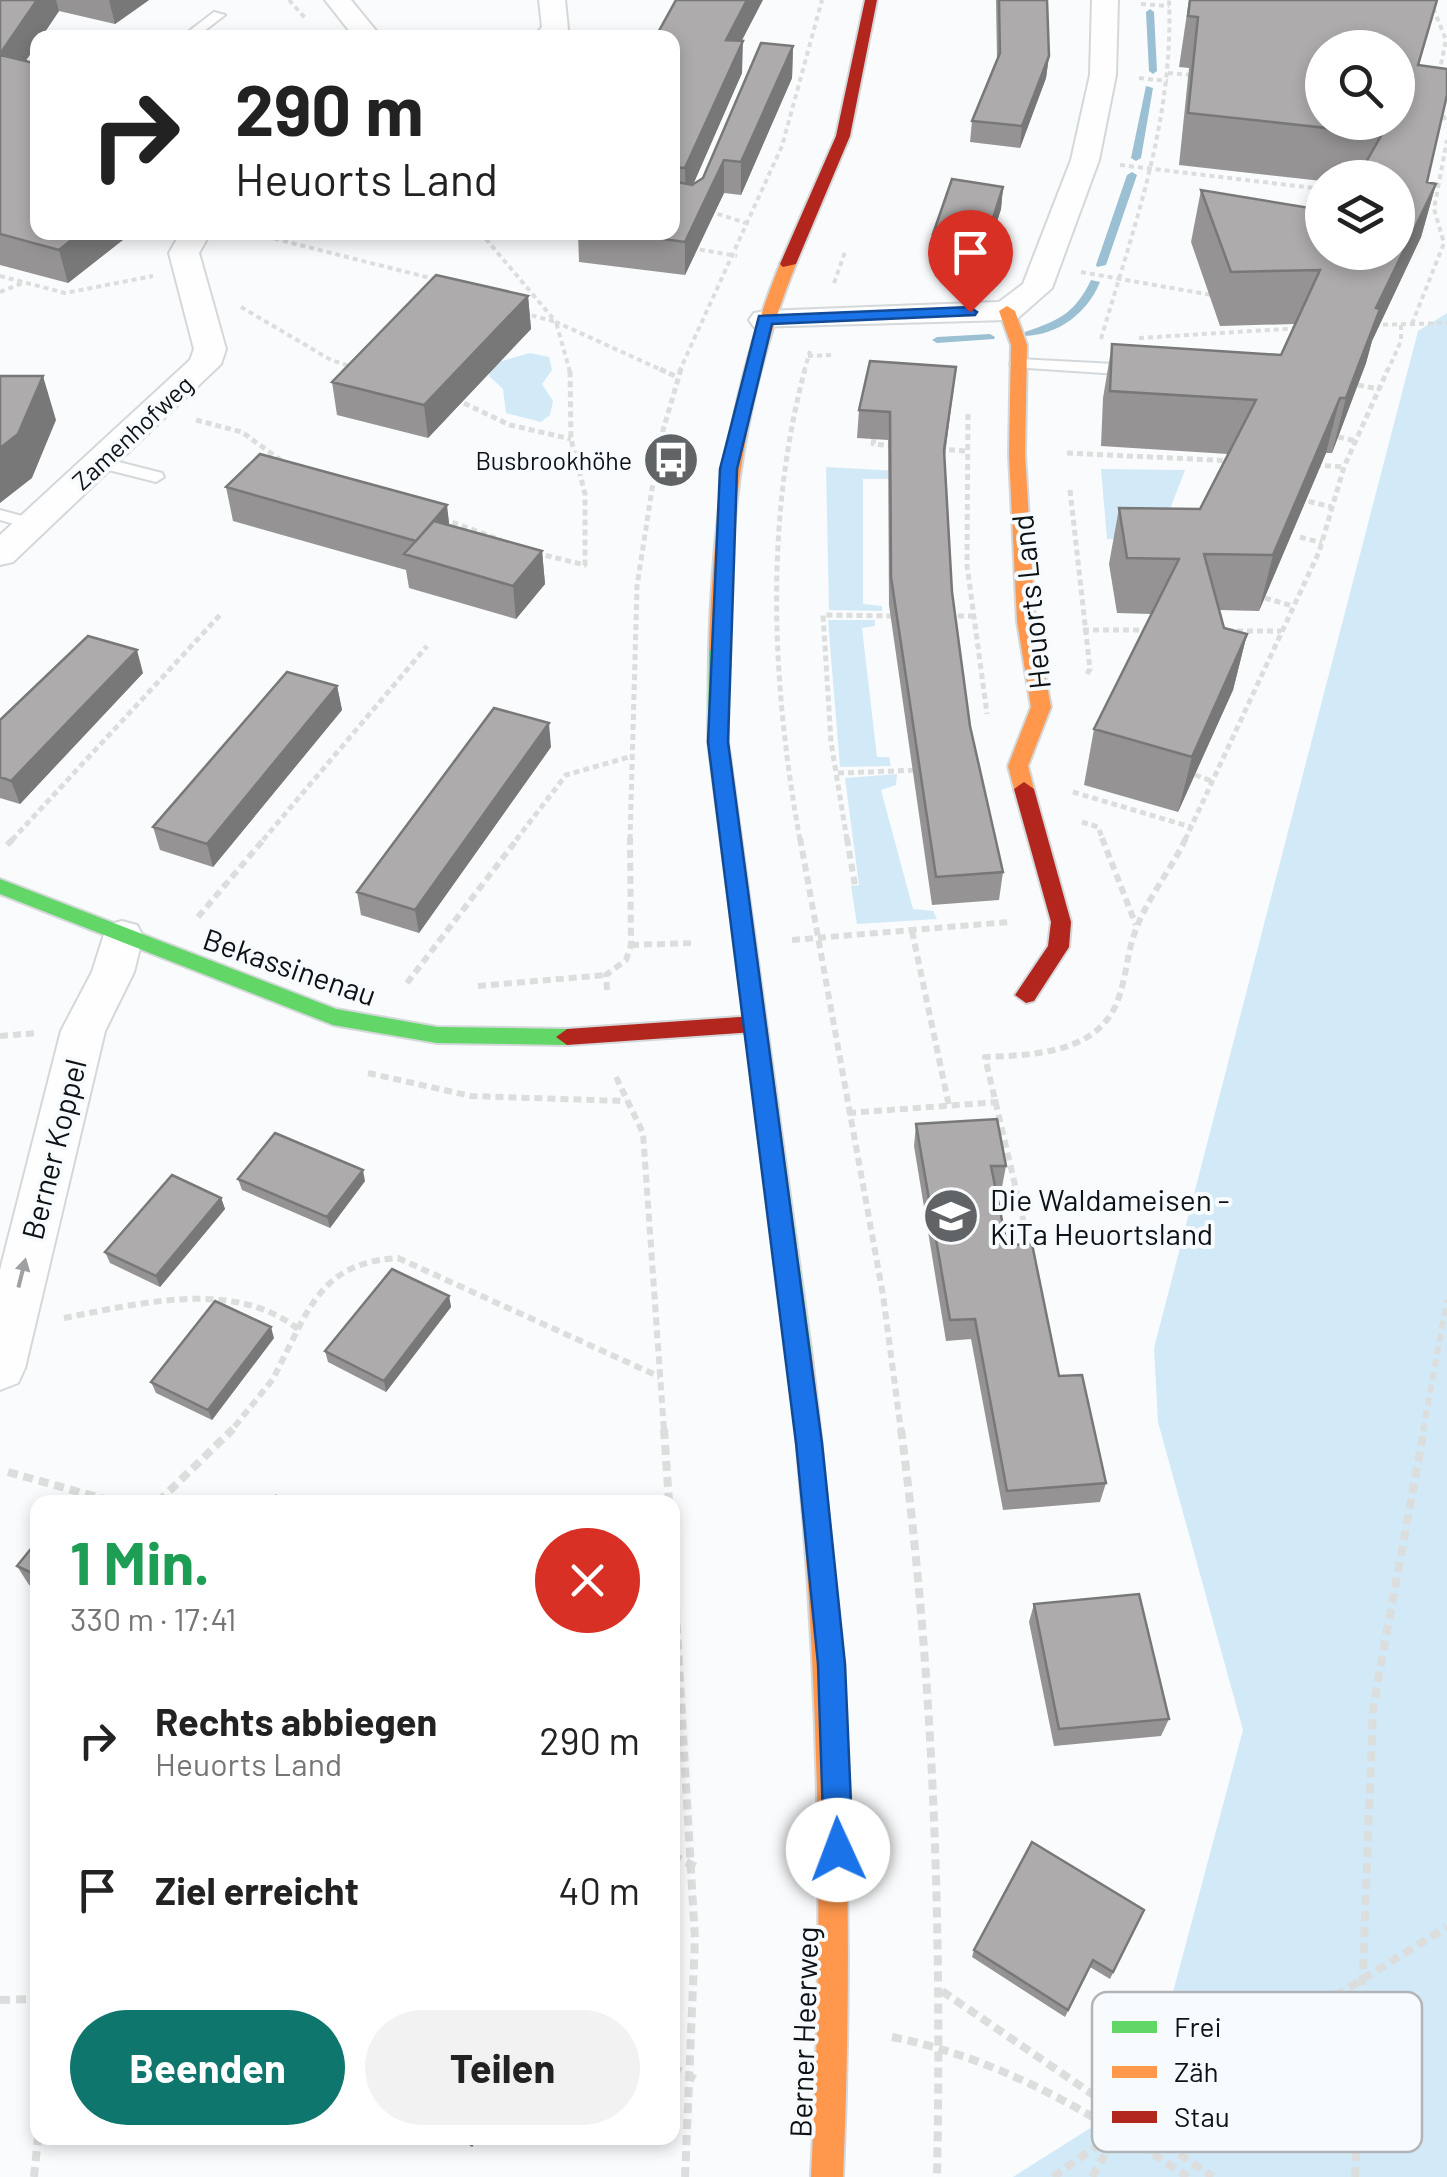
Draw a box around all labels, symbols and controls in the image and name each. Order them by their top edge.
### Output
map controls [1305,30,1415,270]
button: search [1305,30,1415,140]
text: 290 m [235,66,424,150]
icon: right [70,70,200,200]
text: Heuorts Land [235,151,498,205]
button: layers [1305,160,1415,270]
pin [928,210,1013,313]
icon: arrive [943,225,998,280]
street label: Zamenhofweg [66,369,198,495]
bus stop icon: Busbrookhöhe [641,430,701,490]
place label: Busbrookhöhe [476,445,632,475]
street label: Heuorts Land [1003,513,1057,691]
street label: Bekassinenau [199,920,381,1012]
street label: Berner Koppel [13,1055,93,1243]
place label: Die Waldameisen - KiTa Heuortsland [990,1181,1230,1251]
school or university icon: Die Waldameisen - KiTa Heuortsland [921,1186,981,1246]
one-way arrow [15,1257,30,1288]
text: 1 Min. [70,1525,210,1597]
button: close [535,1528,640,1633]
text: 330 m · 17:41 [70,1599,237,1637]
text: Rechts abbiegen [155,1698,437,1744]
icon: right [70,1713,125,1768]
text: 290 m [539,1717,640,1763]
text: Heuorts Land [155,1744,342,1782]
position arrow [786,1798,890,1902]
icon: arrive [70,1863,125,1918]
text: Ziel erreicht [155,1867,359,1913]
text: 40 m [559,1867,640,1913]
street label: Berner Heerweg [781,1926,825,2138]
legend [1092,1992,1422,2152]
text: Frei [1174,2009,1222,2043]
button: Beenden [70,2010,345,2125]
button: Teilen [365,2010,640,2125]
text: Zäh [1174,2054,1219,2088]
text: Stau [1174,2099,1230,2133]

